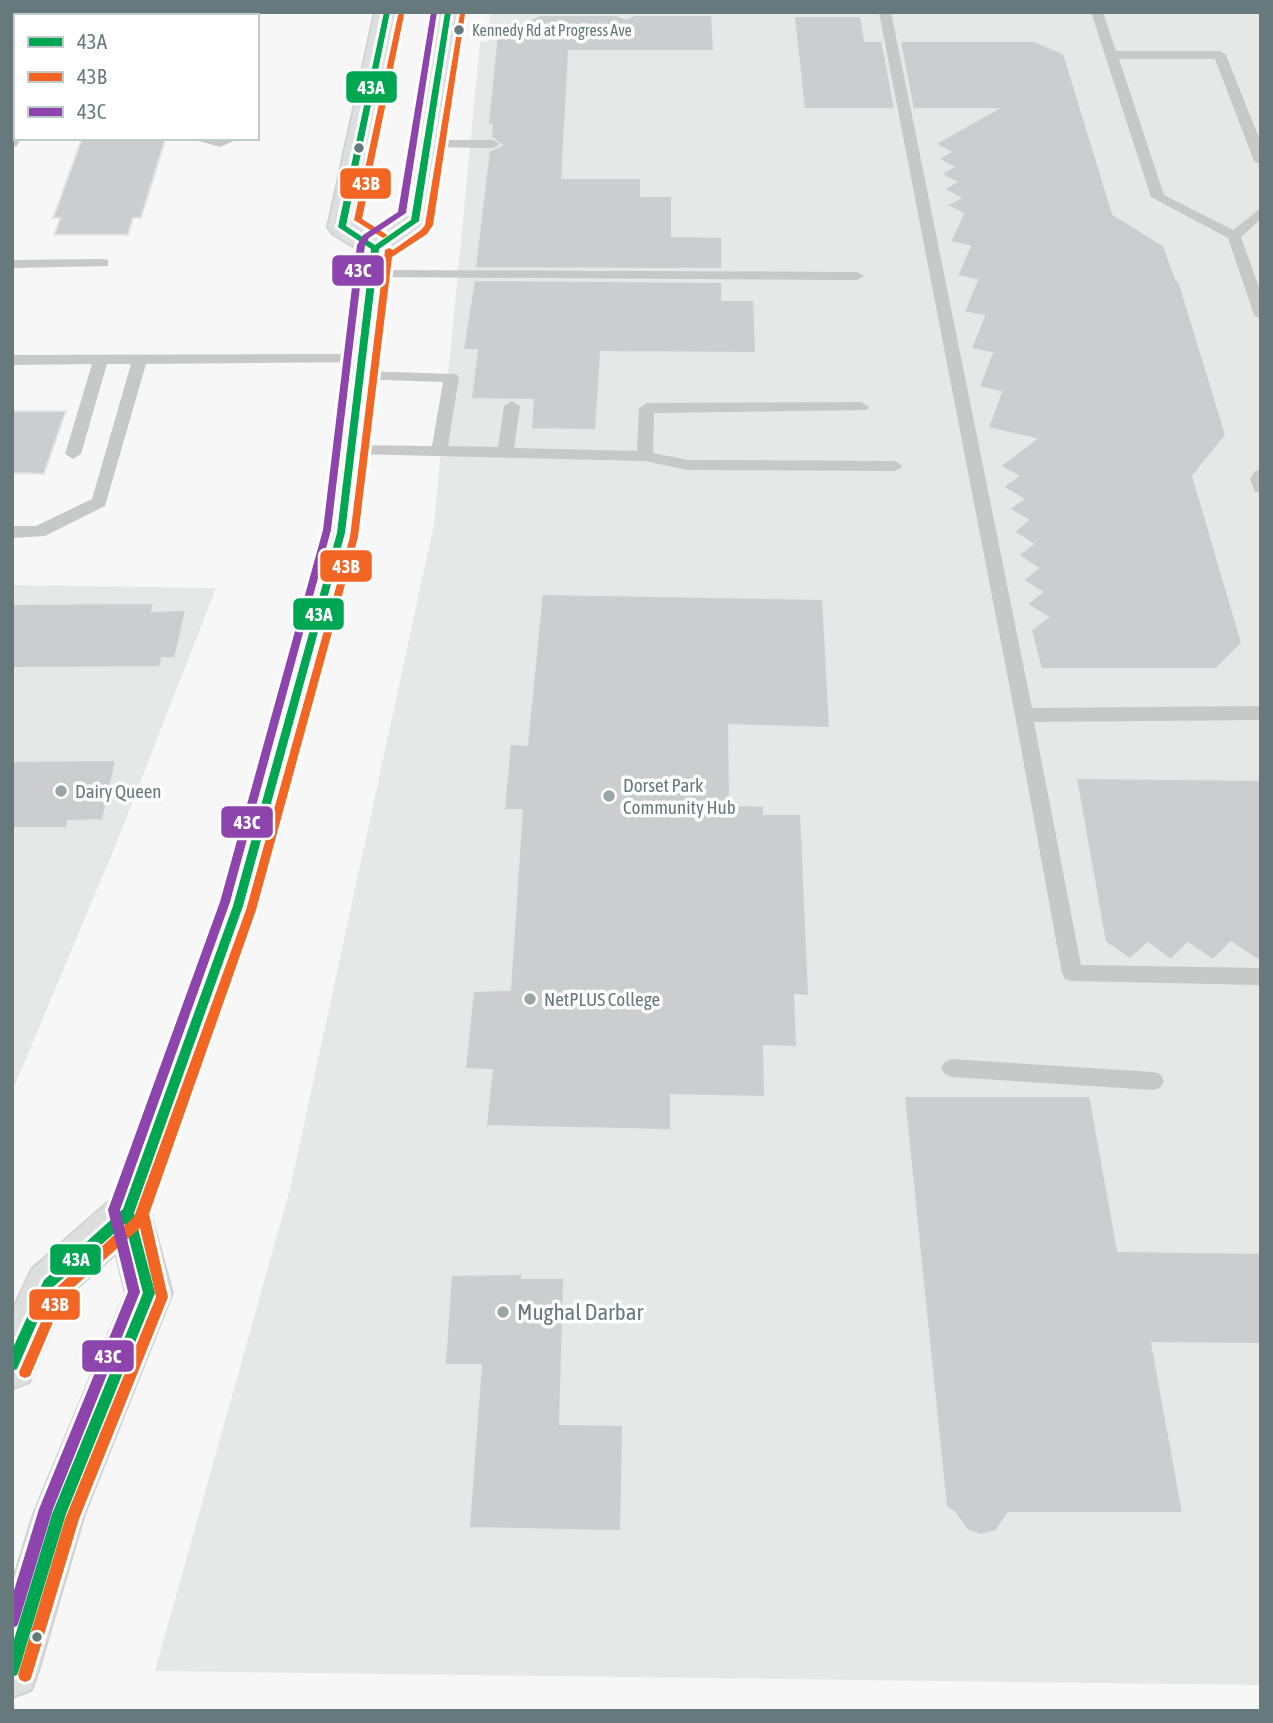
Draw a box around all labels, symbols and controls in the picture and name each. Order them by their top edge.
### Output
legend [14,14,259,140]
place label: Kennedy Rd at Progress Ave [472,21,632,40]
marker: Kennedy Rd at Progress Ave [452,23,466,37]
text: 43A [77,29,108,53]
text: 43B [77,64,107,88]
line badge: 43A [345,70,398,104]
text: 43A [356,76,385,98]
text: 43C [77,99,107,123]
unlabelled marker [352,141,366,155]
line badge: 43B [339,167,392,200]
text: 43B [352,172,379,194]
line badge: 43C [331,254,385,287]
text: 43C [344,259,372,281]
line badge: 43B [319,549,373,583]
text: 43B [332,555,359,577]
line badge: 43A [292,597,345,631]
text: 43A [304,603,333,625]
place label: Dorset Park Community Hub [623,774,736,818]
place label: Dairy Queen [75,780,162,802]
marker: Dairy Queen [53,783,69,799]
marker: Dorset Park Community Hub [601,788,617,804]
line badge: 43C [220,805,274,839]
text: 43C [233,811,261,833]
place label: NetPLUS College [544,988,660,1010]
marker: NetPLUS College [522,991,538,1007]
line badge: 43A [49,1243,102,1276]
text: 43A [61,1248,90,1270]
line badge: 43B [28,1288,81,1321]
text: 43B [41,1293,68,1315]
place label: Mughal Darbar [517,1299,644,1325]
marker: Mughal Darbar [495,1304,511,1320]
line badge: 43C [81,1339,135,1373]
text: 43C [94,1345,122,1367]
unlabelled marker [30,1630,44,1644]

